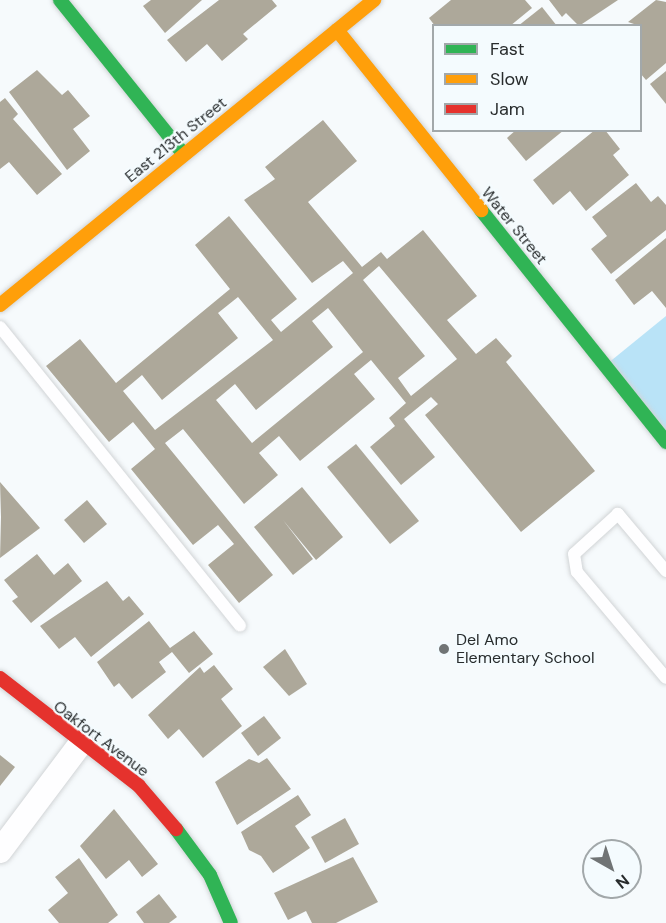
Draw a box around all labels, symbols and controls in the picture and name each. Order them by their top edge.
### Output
legend [432,24,642,132]
text: Fast [490,37,525,61]
text: Slow [490,67,529,91]
street label: East 213th Street [122,93,230,187]
text: Jam [490,97,525,121]
street label: Water Street [477,183,551,269]
place label: Del Amo Elementary School [456,630,594,668]
marker: Del Amo Elementary School [437,642,451,656]
street label: Oakfort Avenue [49,697,153,781]
north arrow [582,839,642,899]
text: N [611,870,634,894]

